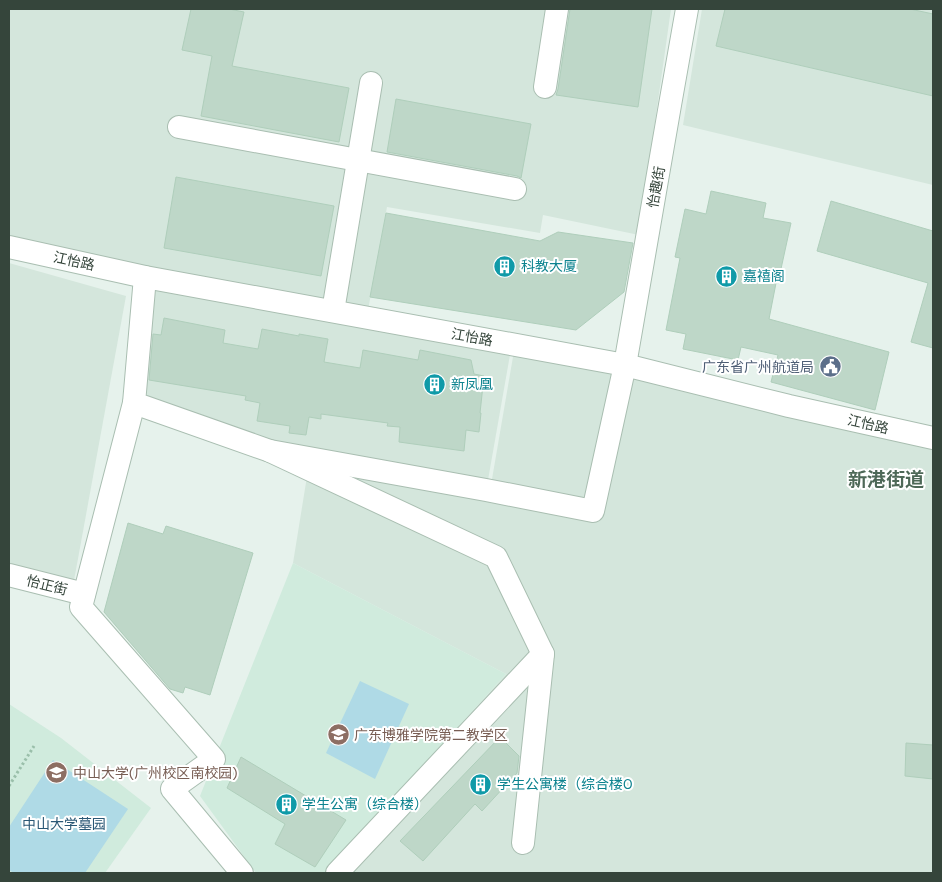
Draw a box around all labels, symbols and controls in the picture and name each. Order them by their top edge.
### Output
street label: 怡趣街 [643,165,669,209]
street label: 江怡路 [52,248,96,274]
building icon: 科教大厦 [493,254,517,278]
place label: 科教大厦 [521,257,577,275]
building icon: 嘉禧阁 [715,264,739,288]
place label: 嘉禧阁 [743,267,785,285]
street label: 江怡路 [450,324,494,350]
public building icon: 广东省广州航道局 [818,355,842,379]
place label: 广东省广州航道局 [702,358,814,376]
building icon: 新凤凰 [423,372,447,396]
place label: 新凤凰 [451,375,493,393]
street label: 江怡路 [846,411,890,437]
district label: 新港街道 [848,467,924,492]
street label: 怡正街 [24,571,70,599]
school or university icon: 广东博雅学院第二教学区 [326,723,350,747]
place label: 广东博雅学院第二教学区 [354,726,508,744]
school or university icon: 中山大学(广州校区南校园) [45,761,69,785]
place label: 中山大学(广州校区南校园) [73,764,237,782]
building icon: 学生公寓楼（综合楼0 [469,772,493,796]
place label: 学生公寓楼（综合楼0 [497,775,633,793]
building icon: 学生公寓（综合楼） [274,792,298,816]
place label: 学生公寓（综合楼） [302,795,428,813]
park label: 中山大学墓园 [22,815,106,833]

